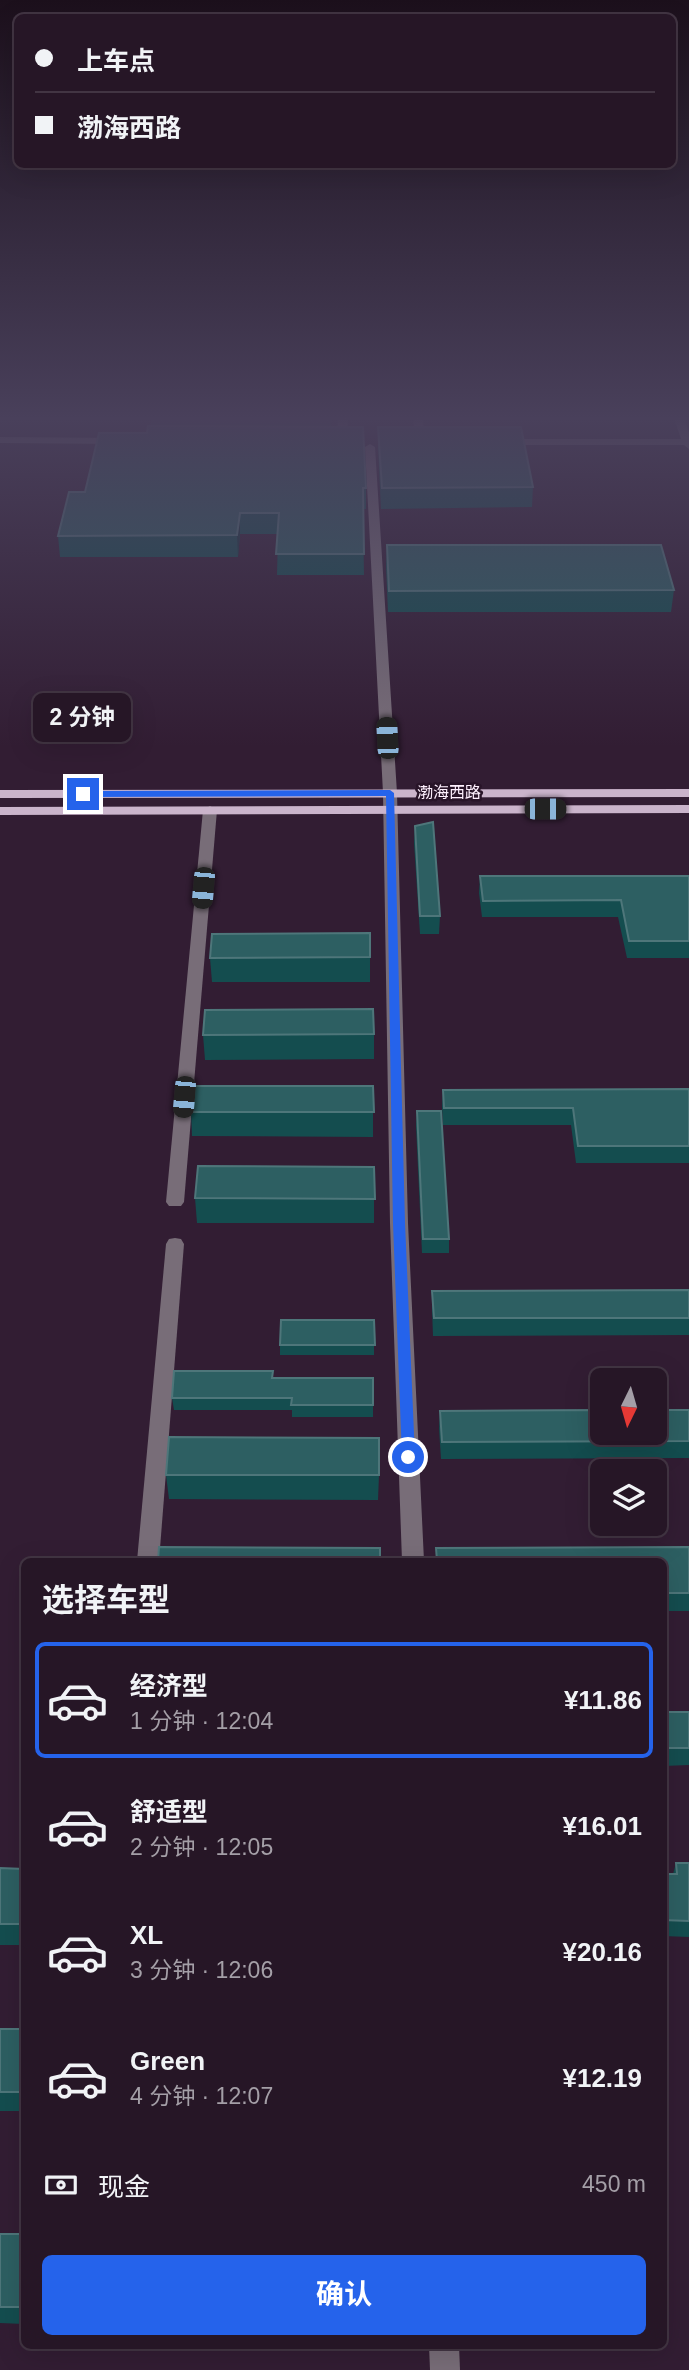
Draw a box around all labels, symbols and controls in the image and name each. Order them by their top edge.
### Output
text: 上车点 [77,46,155,76]
text: 渤海西路 [77,113,181,143]
callout: 2 分钟 [34,692,132,742]
text: 2 分钟 [49,704,115,730]
car [376,716,399,760]
route end [67,778,99,810]
street label: 渤海西路 [417,784,481,801]
car [525,799,567,820]
car [191,866,216,910]
car [172,1075,197,1119]
north arrow [590,1368,667,1446]
map controls [590,1368,667,1536]
route start [392,1441,424,1473]
button: layers [590,1459,667,1536]
text: 选择车型 [42,1582,170,1618]
icon: car [46,1669,109,1732]
text: 经济型 [130,1671,208,1701]
text: ¥11.86 [564,1685,642,1715]
text: 1 分钟 · 12:04 [130,1708,273,1734]
icon: car [46,1795,109,1858]
text: 舒适型 [130,1797,208,1827]
text: ¥16.01 [562,1811,642,1841]
text: 2 分钟 · 12:05 [130,1834,273,1860]
text: XL [130,1920,163,1950]
icon: car [46,1921,109,1984]
text: ¥20.16 [562,1937,642,1967]
text: 3 分钟 · 12:06 [130,1957,273,1983]
text: Green [130,2046,205,2076]
icon: car [46,2047,109,2110]
text: ¥12.19 [562,2063,642,2093]
text: 4 分钟 · 12:07 [130,2083,273,2109]
icon: cash [42,2166,80,2204]
text: 450 m [582,2171,646,2197]
text: 现金 [98,2172,150,2202]
button: 确认 [42,2255,646,2335]

